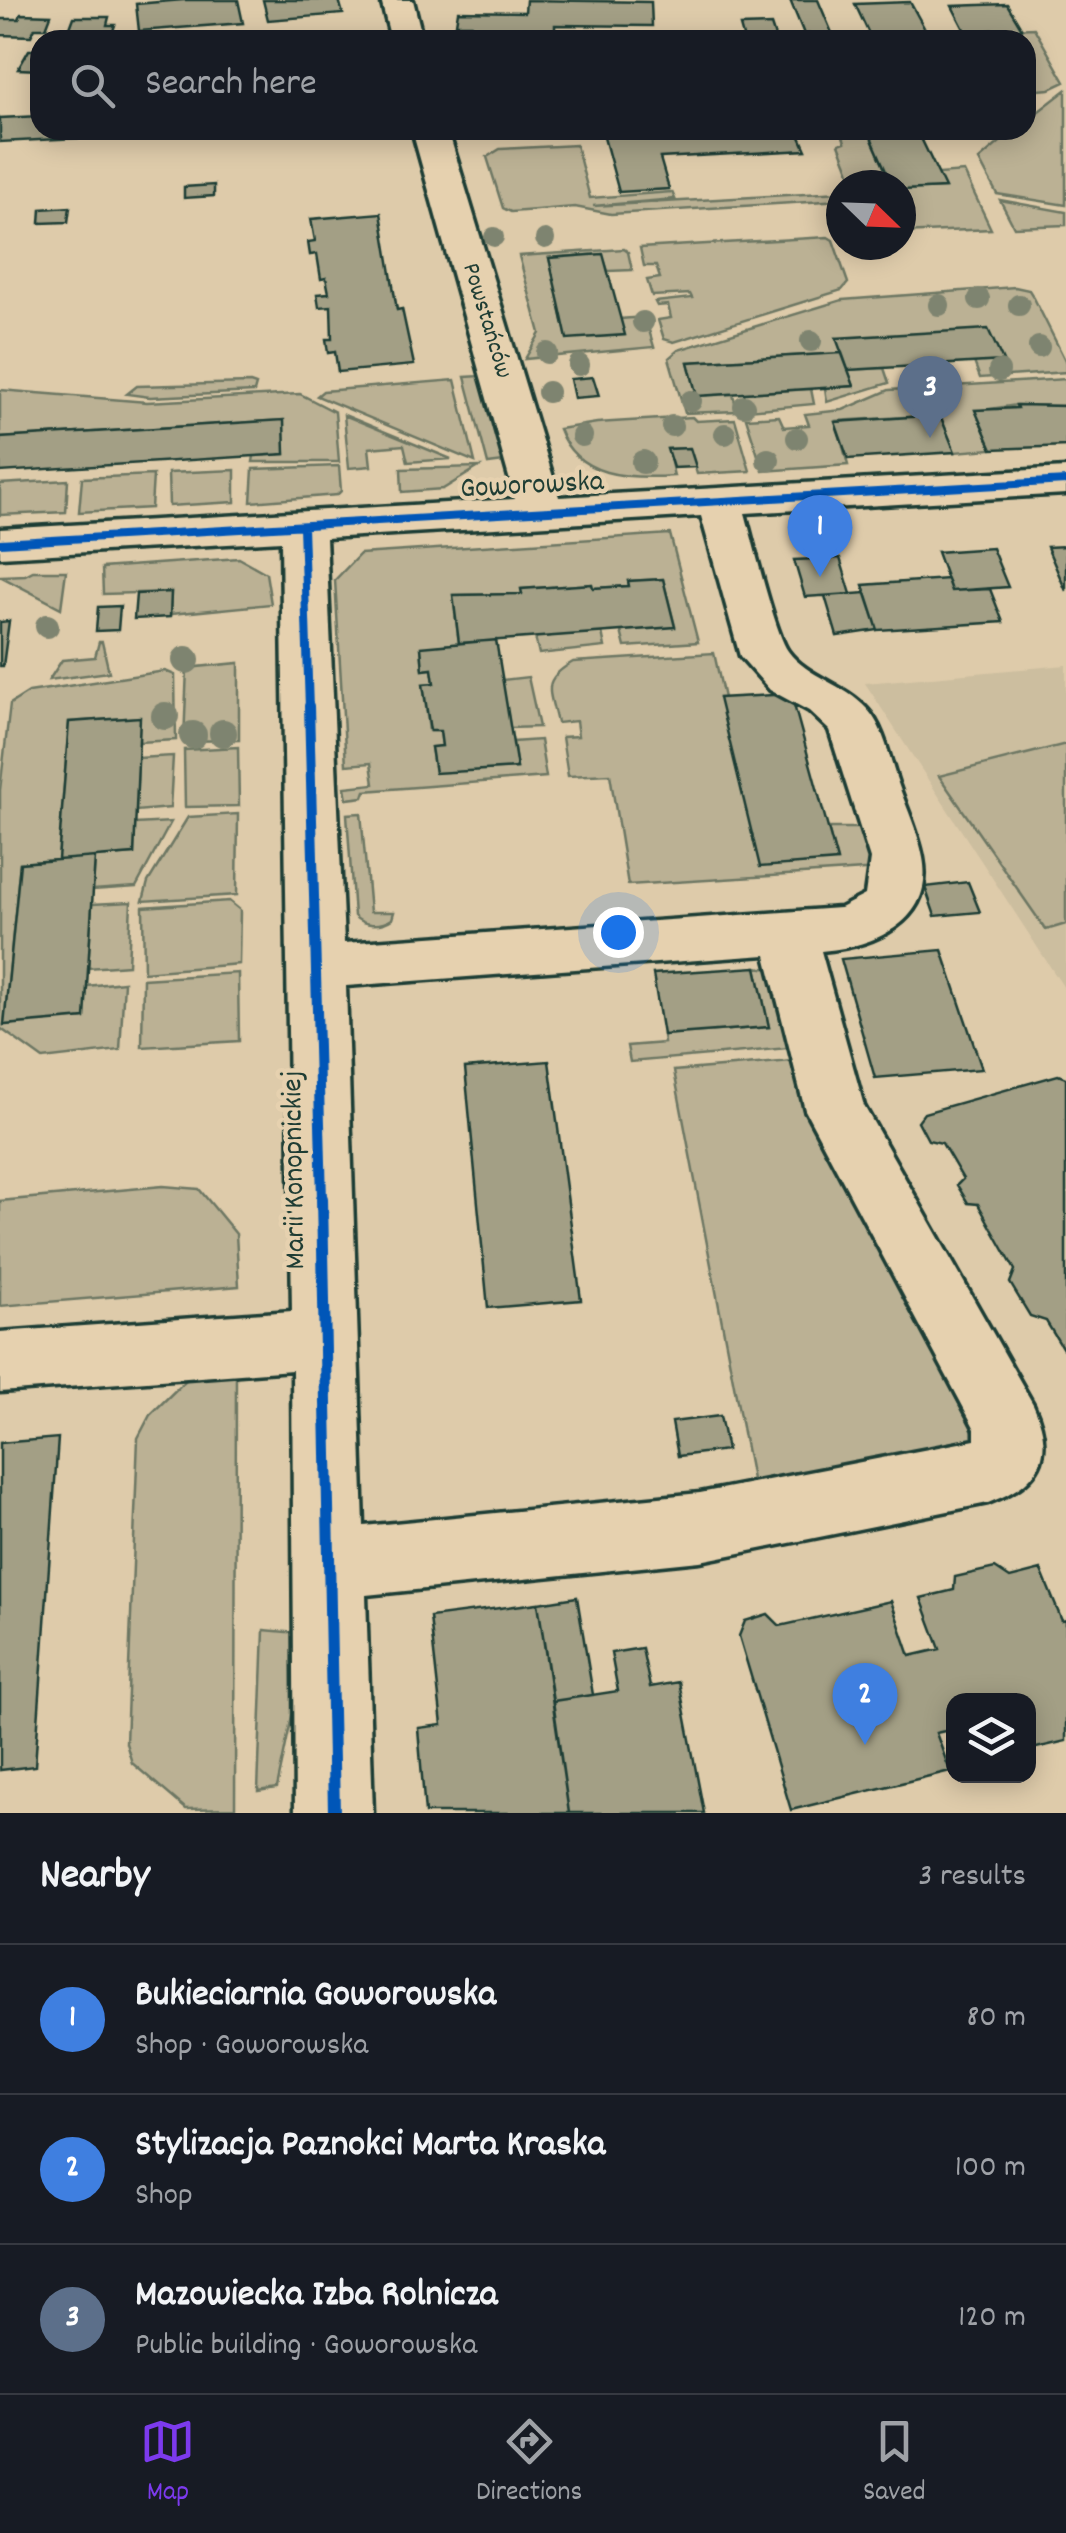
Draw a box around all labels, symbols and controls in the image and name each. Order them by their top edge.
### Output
search box [30,30,1036,140]
icon: search [65,58,120,113]
text: Search here [145,58,317,113]
north arrow [826,170,916,260]
street label: Powstańców [451,259,521,383]
pin: 3 [898,356,962,438]
street label: Goworowska [459,462,606,512]
pin: 1 [788,494,852,577]
your location [593,907,644,958]
street label: Marii Konopnickiej [273,1070,319,1270]
pin: 2 [832,1662,898,1745]
map controls [946,1693,1036,1783]
button: layers [946,1693,1036,1783]
text: Nearby [40,1848,150,1908]
text: 3 results [918,1855,1026,1901]
text: Bukieciarnia Goworowska [135,1969,496,2024]
text: 1 [69,1996,76,2042]
text: 80 m [966,1996,1026,2042]
text: Shop · Goworowska [135,2024,368,2070]
text: Stylizacja Paznokci Marta Kraska [135,2119,605,2174]
text: 2 [66,2146,79,2192]
text: 100 m [955,2146,1026,2192]
text: Shop [135,2174,193,2220]
text: Mazowiecka Izba Rolnicza [135,2269,498,2324]
text: 3 [65,2296,80,2342]
text: 120 m [958,2296,1026,2342]
text: Public building · Goworowska [135,2324,477,2370]
tab: Map [140,2414,195,2514]
tab: Directions [476,2414,582,2514]
tab: Saved [863,2414,926,2514]

